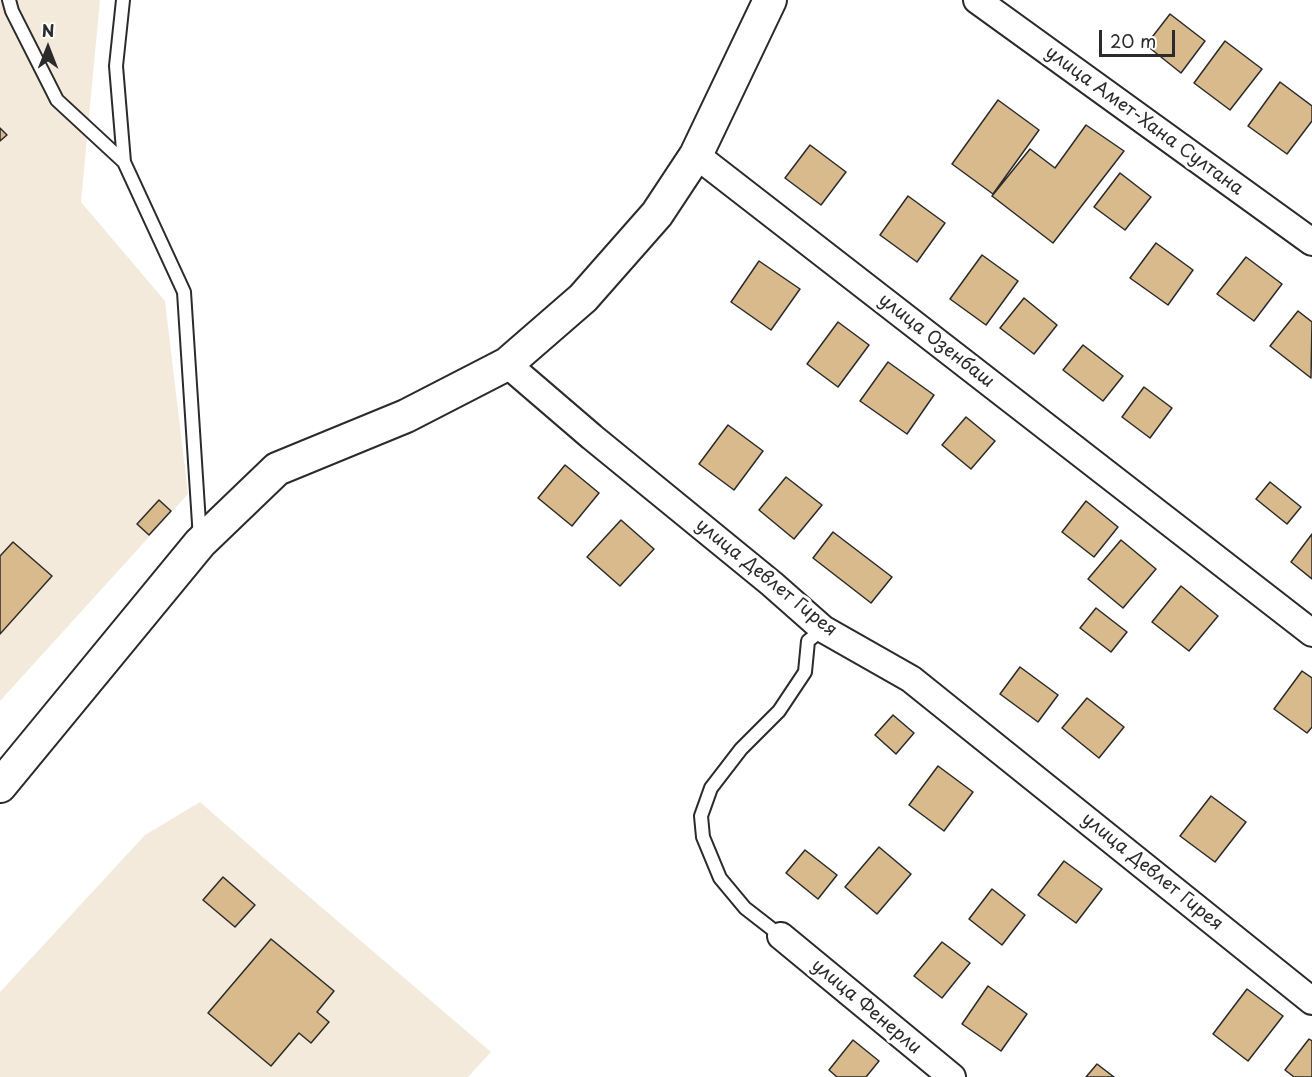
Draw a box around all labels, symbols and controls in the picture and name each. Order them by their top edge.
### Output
north arrow [18,18,78,78]
text: N [42,18,54,42]
scale bar [1102,18,1178,56]
text: 20 m [1110,27,1156,54]
street label: улица Амет-Хана Султана [1041,42,1247,200]
street label: улица Озенбаш [874,289,998,393]
street label: улица Девлет Гирея [691,514,841,642]
street label: улица Девлет Гирея [1077,808,1227,936]
street label: улица Фенерли [807,955,925,1059]

